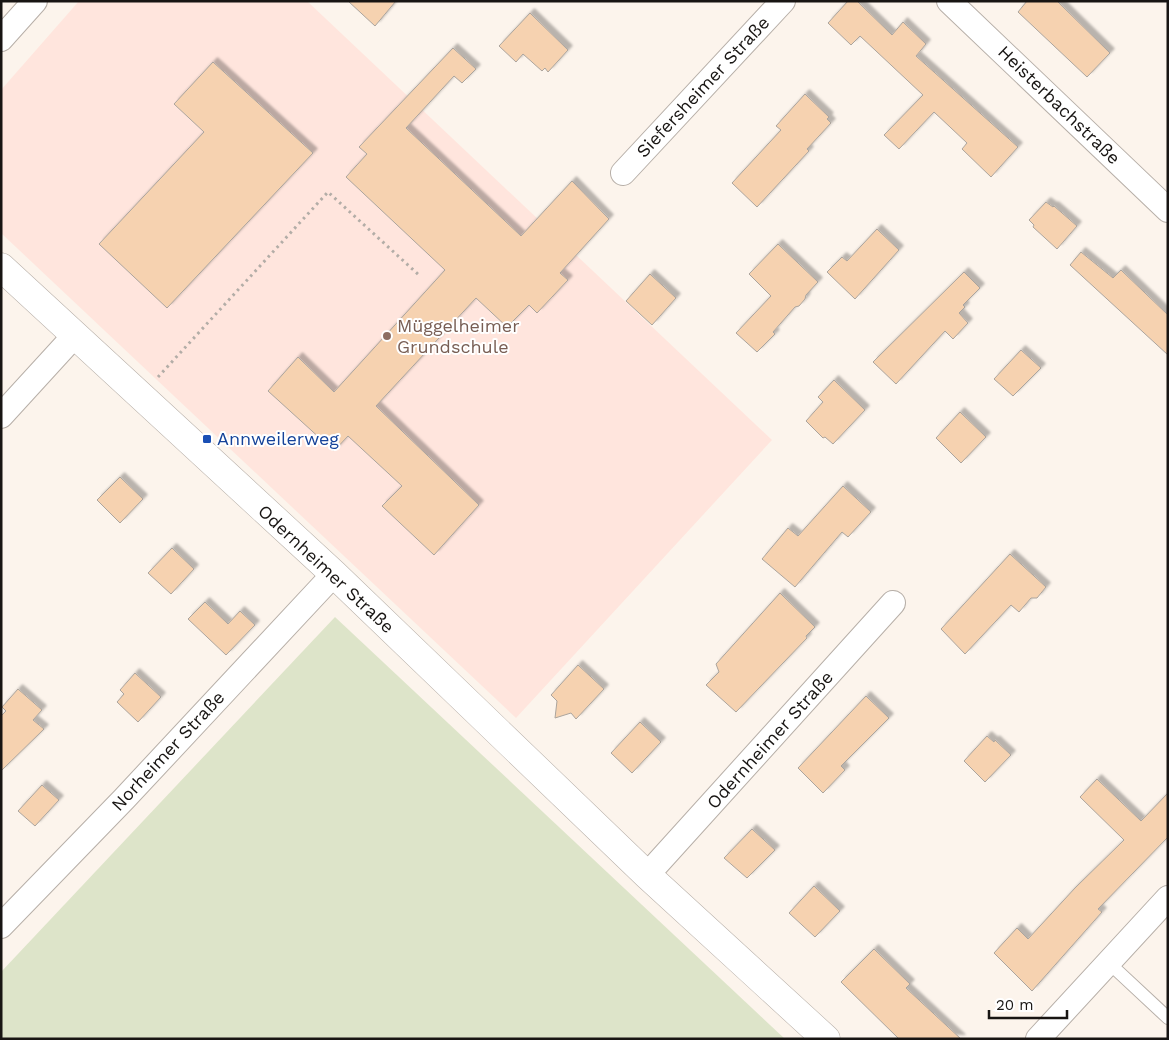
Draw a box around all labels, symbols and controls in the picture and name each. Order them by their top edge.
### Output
street label: Siefersheimer Straße [632,12,773,161]
street label: Heisterbachstraße [994,41,1125,168]
place label: Müggelheimer Grundschule [397,315,520,357]
marker: Müggelheimer Grundschule [381,330,393,342]
place label: Annweilerweg [217,428,339,449]
marker: Annweilerweg [201,433,213,445]
street label: Odernheimer Straße [254,500,399,637]
street label: Odernheimer Straße [702,666,837,813]
street label: Norheimer Straße [107,686,229,815]
scale bar [989,988,1066,1020]
text: 20 m [996,996,1034,1014]

